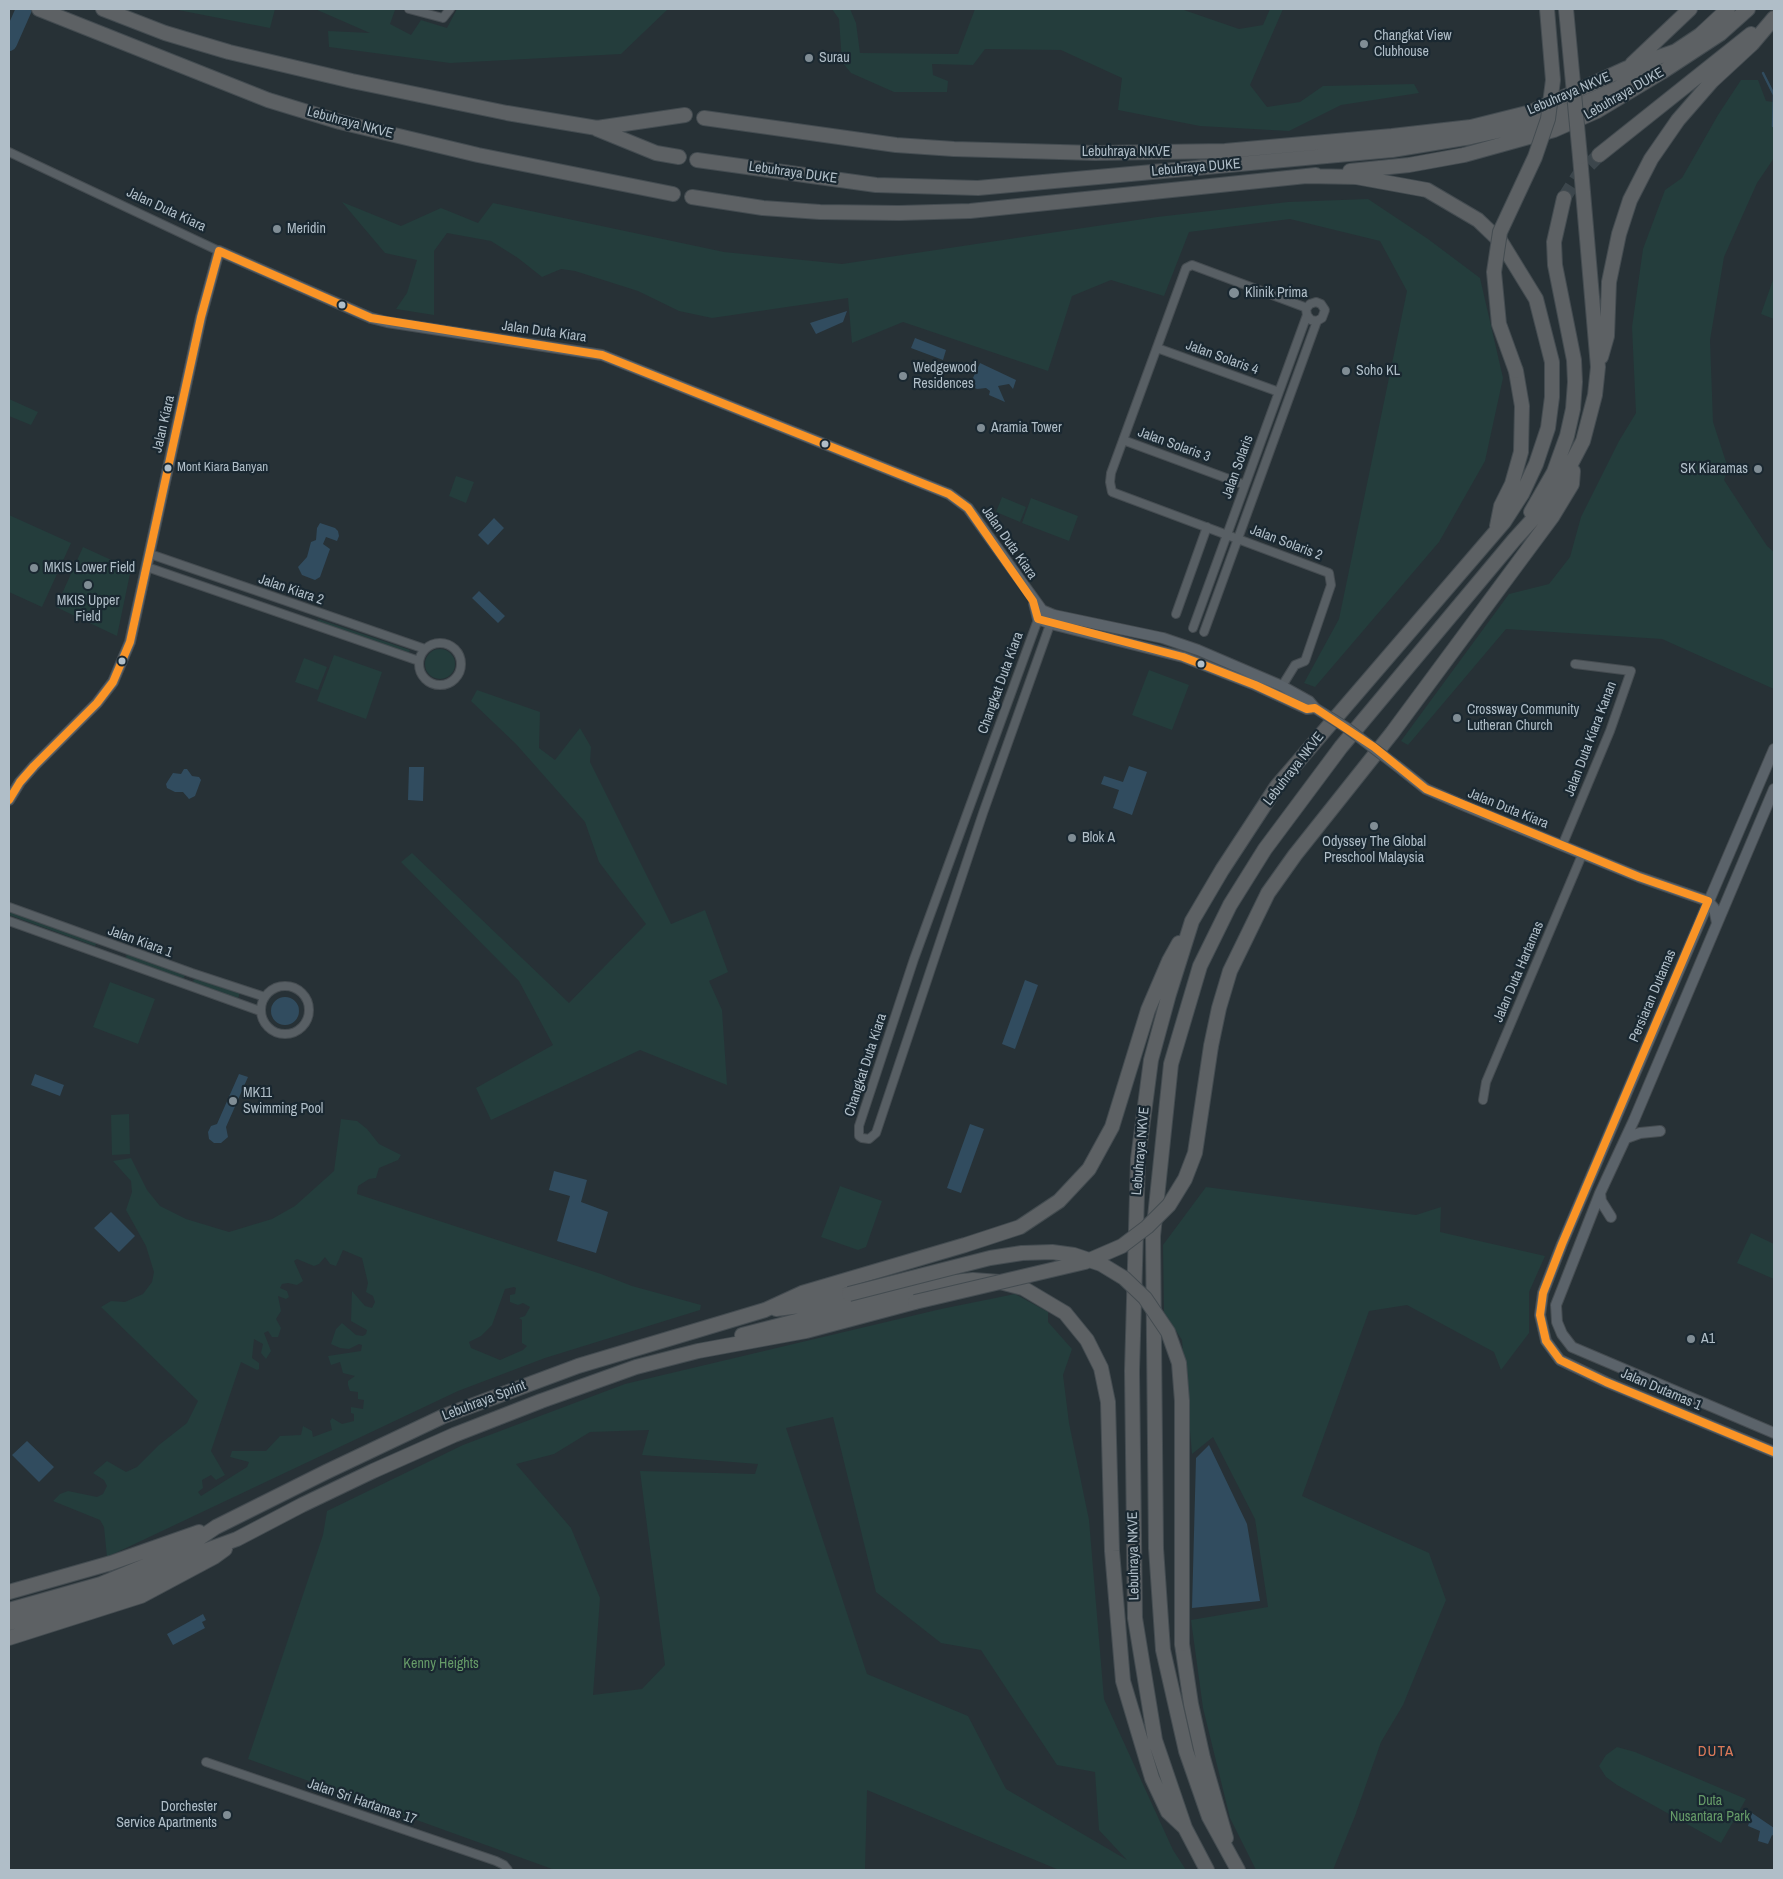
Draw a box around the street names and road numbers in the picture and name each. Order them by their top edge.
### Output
street label: Lebuhraya DUKE [1581,64,1667,124]
street label: Lebuhraya NKVE [1525,69,1613,119]
street label: Lebuhraya NKVE [305,103,395,143]
street label: Lebuhraya NKVE [1082,144,1170,160]
street label: Lebuhraya DUKE [1151,156,1241,180]
street label: Lebuhraya DUKE [748,158,838,188]
street label: Jalan Duta Kiara [124,184,208,236]
street label: Jalan Duta Kiara [500,318,588,346]
street label: Jalan Solaris 4 [1183,337,1261,379]
street label: Jalan Kiara [149,394,179,454]
street label: Jalan Solaris 3 [1135,424,1213,466]
street label: Jalan Solaris [1219,433,1257,501]
street label: Jalan Duta Kiara [978,503,1040,583]
street label: Jalan Solaris 2 [1248,522,1324,564]
street label: Jalan Kiara 2 [256,571,326,609]
street label: Changkat Duta Kiara [975,630,1027,736]
street label: Jalan Duta Kiara Kanan [1561,679,1621,799]
street label: Lebuhraya NKVE [1260,729,1328,809]
street label: Jalan Duta Kiara [1465,785,1551,833]
street label: Jalan Duta Hartamas [1490,919,1548,1025]
street label: Jalan Kiara 1 [105,923,175,961]
street label: Persiaran Dutamas [1626,947,1680,1045]
street label: Changkat Duta Kiara [841,1011,891,1119]
street label: Lebuhraya NKVE [1129,1106,1153,1196]
street label: Jalan Dutamas 1 [1618,1365,1704,1415]
street label: Lebuhraya Sprint [440,1377,528,1425]
street label: Lebuhraya NKVE [1125,1512,1143,1600]
street label: Jalan Sri Hartamas 17 [305,1775,419,1829]

